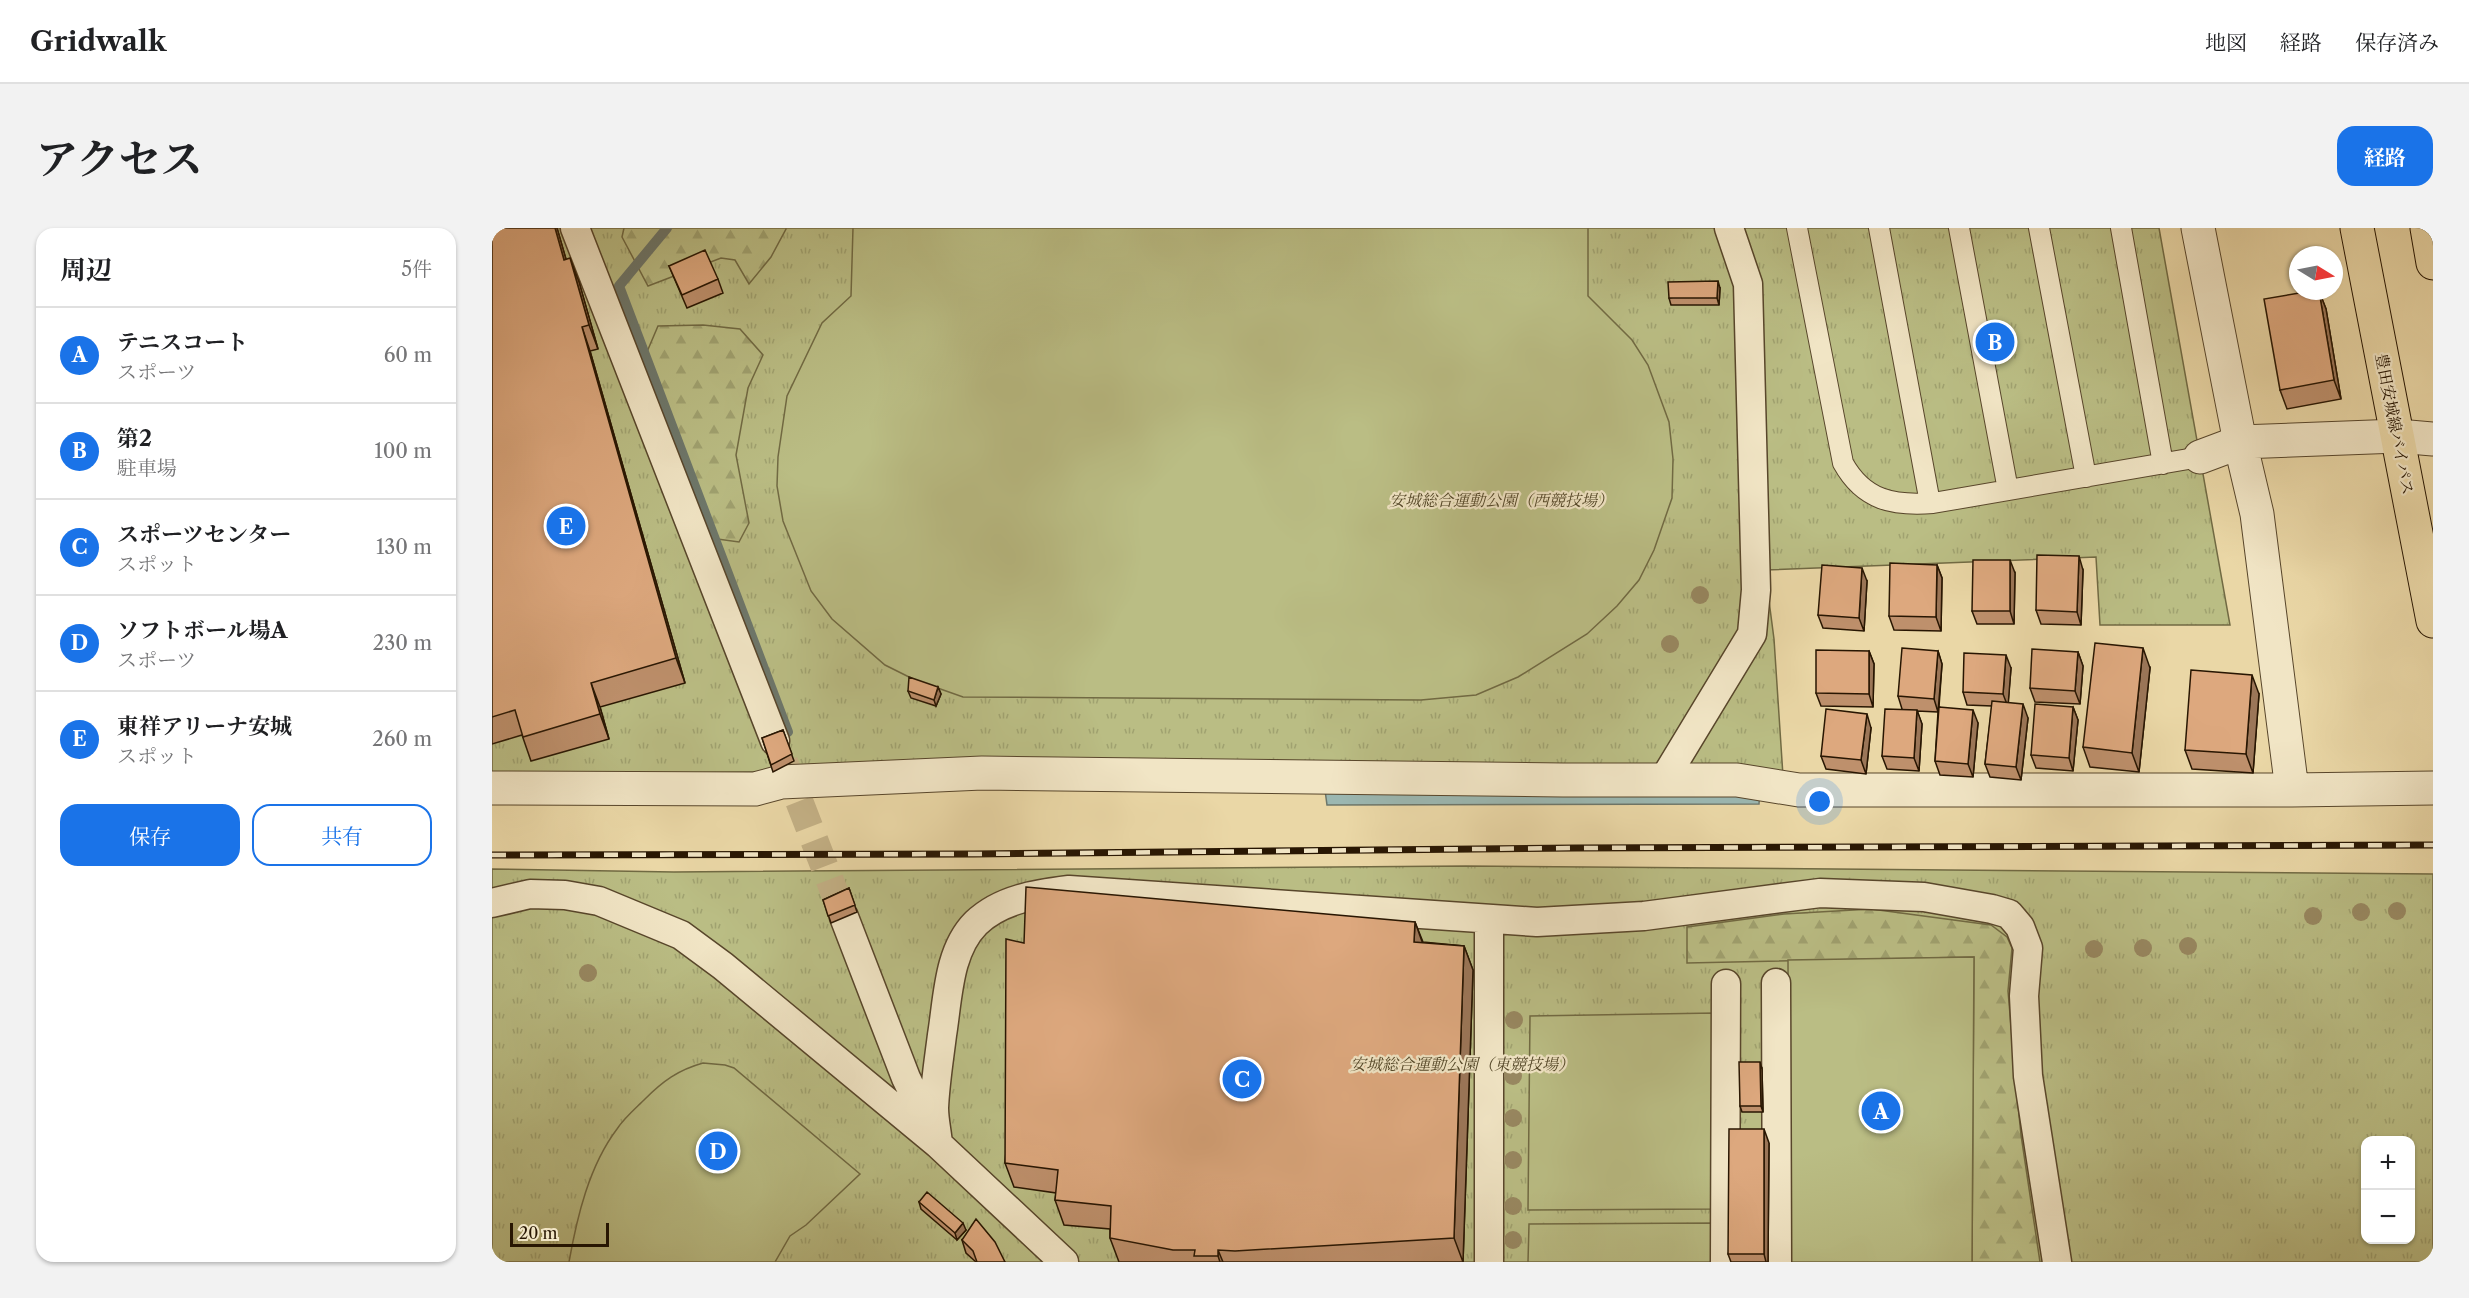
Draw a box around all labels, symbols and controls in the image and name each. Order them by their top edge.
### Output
text: Gridwalk [30,24,166,58]
text: 地図 [2205,30,2247,55]
text: 経路 [2280,30,2322,55]
text: 保存済み [2355,30,2439,55]
button: 経路 [2337,126,2433,186]
text: アクセス [36,133,203,185]
north arrow [2289,246,2343,300]
text: 周辺 [60,254,112,286]
text: 5件 [401,257,432,281]
pin: B [1976,320,2014,364]
text: テニスコート [117,329,248,356]
text: A [72,343,87,367]
text: 60 m [384,343,432,367]
street label: 豊田安城線バイパス [2371,352,2419,496]
text: スポーツ [117,360,196,384]
text: 第2 [117,425,152,452]
text: B [72,439,87,463]
text: 100 m [374,439,432,463]
text: 駐車場 [117,456,177,480]
park label: 安城総合運動公園（西競技場） [1389,490,1613,510]
pin: E [546,504,586,548]
text: スポーツセンター [117,521,291,548]
text: C [71,535,88,559]
text: 130 m [376,535,432,559]
text: スポット [117,552,197,576]
text: ソフトボール場A [117,617,288,644]
text: D [71,631,88,655]
text: 230 m [373,631,432,655]
text: スポーツ [117,648,196,672]
text: 東祥アリーナ安城 [117,713,292,740]
text: E [72,727,87,751]
text: 260 m [372,727,432,751]
text: スポット [117,744,197,768]
your location [1805,787,1834,816]
button: 保存 [60,804,240,866]
button: 共有 [252,804,432,866]
park label: 安城総合運動公園（東競技場） [1350,1054,1574,1074]
pin: C [1222,1056,1262,1102]
pin: A [1862,1088,1900,1134]
pin: D [698,1128,738,1174]
map controls [2361,1136,2415,1244]
button: + [2361,1136,2415,1190]
button: − [2361,1190,2415,1244]
scale bar [510,1220,609,1248]
text: 20 m [519,1223,558,1243]

